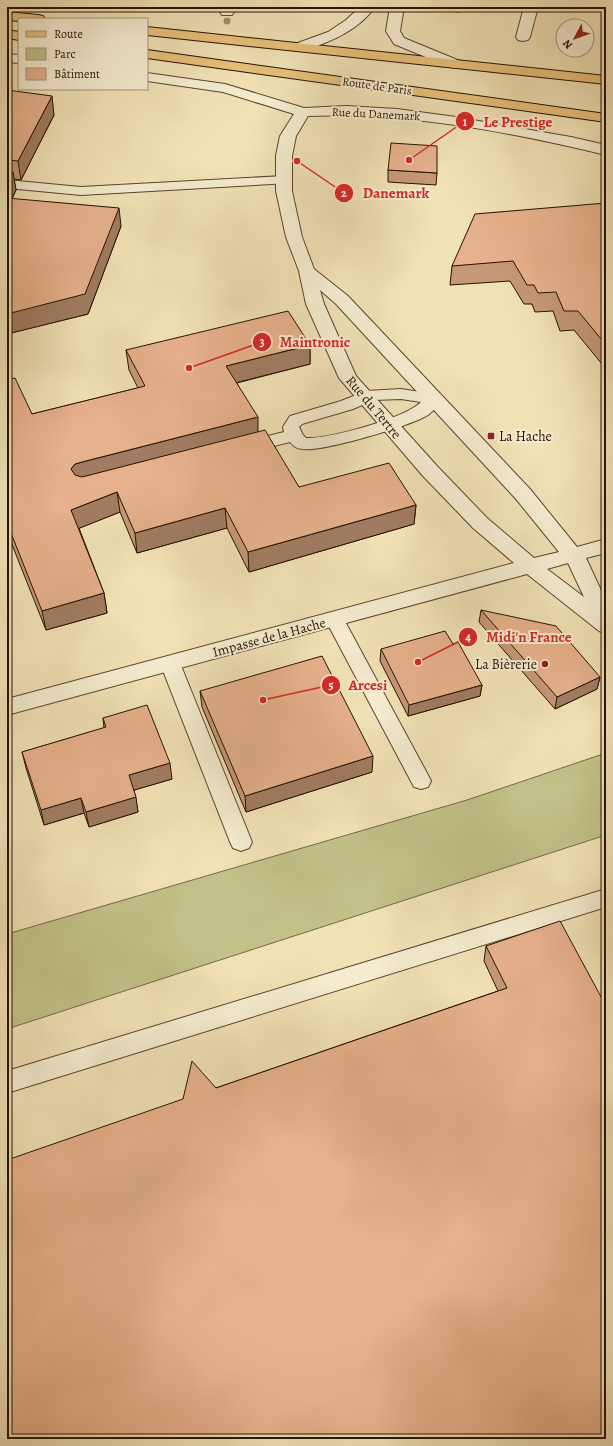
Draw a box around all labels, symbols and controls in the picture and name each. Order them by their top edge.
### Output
legend [18,18,148,90]
north arrow [555,18,595,58]
text: Route [54,26,83,42]
text: N [560,36,576,52]
text: Parc [54,46,76,62]
text: Bâtiment [54,66,100,82]
street label: Route de Paris [341,73,413,99]
street label: Rue du Danemark [331,104,421,124]
callout: Le Prestige [455,108,560,135]
text: Le Prestige [483,112,553,132]
text: 1 [463,114,468,130]
callout: Danemark [334,179,437,206]
text: Danemark [363,183,430,203]
text: 2 [341,185,347,201]
callout: Maintronic [252,329,358,356]
text: Maintronic [280,332,350,352]
text: 3 [259,334,265,350]
street label: Rue du Tertre [342,372,406,443]
place label: La Hache [499,427,552,446]
marker: La Hache [486,431,496,441]
street label: Impasse de la Hache [210,613,328,662]
callout: Midi'n France [458,623,579,650]
text: Midi'n France [486,627,572,647]
text: 4 [465,629,471,645]
place label: La Bièrerie [475,655,537,674]
marker: La Bièrerie [540,659,550,669]
callout: Arcesi [321,672,395,699]
text: Arcesi [348,675,388,695]
text: 5 [328,677,334,693]

